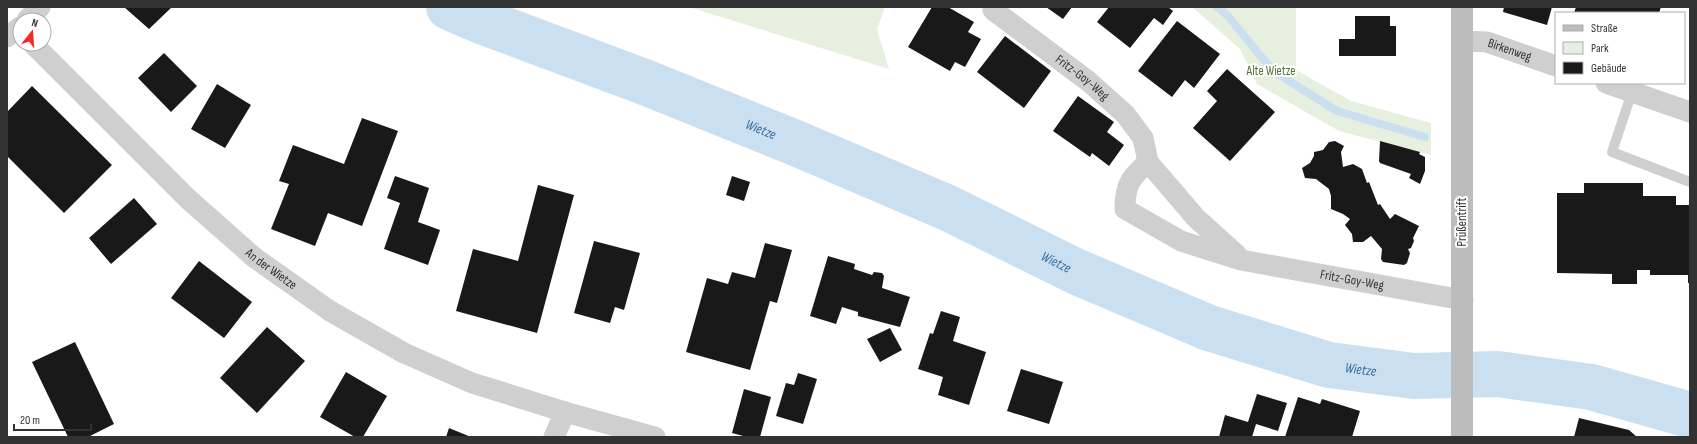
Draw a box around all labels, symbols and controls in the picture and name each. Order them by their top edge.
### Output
north arrow [12,12,52,52]
legend [1555,12,1685,84]
text: N [30,16,40,30]
text: Straße [1591,21,1618,36]
street label: Birkenweg [1486,35,1534,65]
text: Park [1591,41,1609,56]
street label: Fritz-Goy-Weg [1052,51,1112,104]
text: Gebäude [1591,61,1626,76]
park label: Alte Wietze [1245,63,1296,79]
water label: Wietze [743,115,779,143]
street label: Prüßentrift [1454,198,1470,246]
street label: An der Wietze [241,244,300,293]
water label: Wietze [1038,247,1075,277]
street label: Fritz-Goy-Weg [1319,266,1385,294]
water label: Wietze [1344,359,1378,380]
scale bar [14,406,91,432]
text: 20 m [20,413,40,428]

